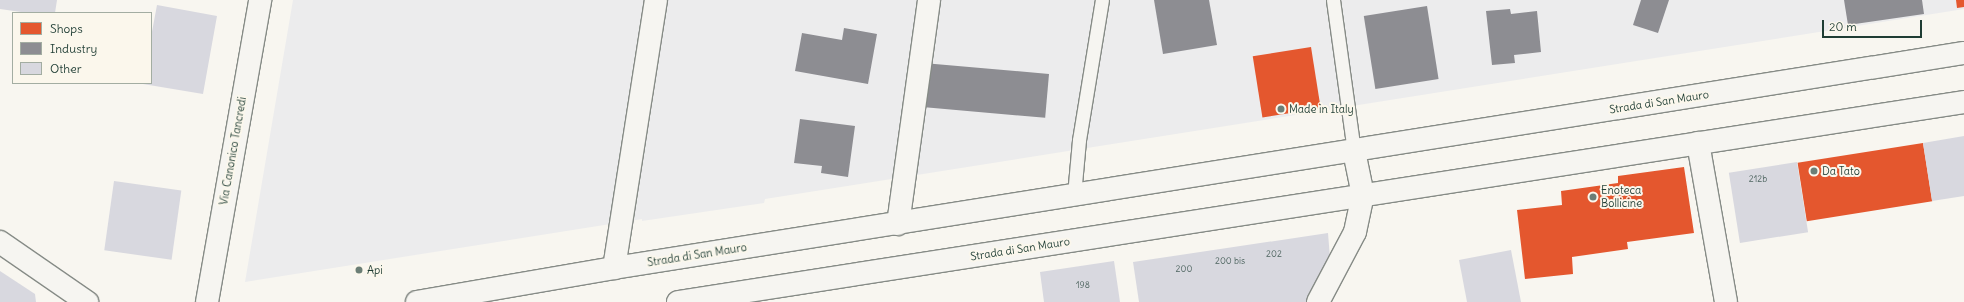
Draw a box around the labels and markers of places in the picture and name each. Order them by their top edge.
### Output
place label: Made in Italy [1289,102,1354,116]
marker: Made in Italy [1276,104,1286,114]
place label: Da Tato [1822,164,1860,178]
marker: Da Tato [1809,166,1819,176]
place label: Enoteca Bollicine [1601,184,1642,210]
marker: Enoteca Bollicine [1588,192,1598,202]
place label: Api [367,263,383,277]
marker: Api [354,265,364,275]

